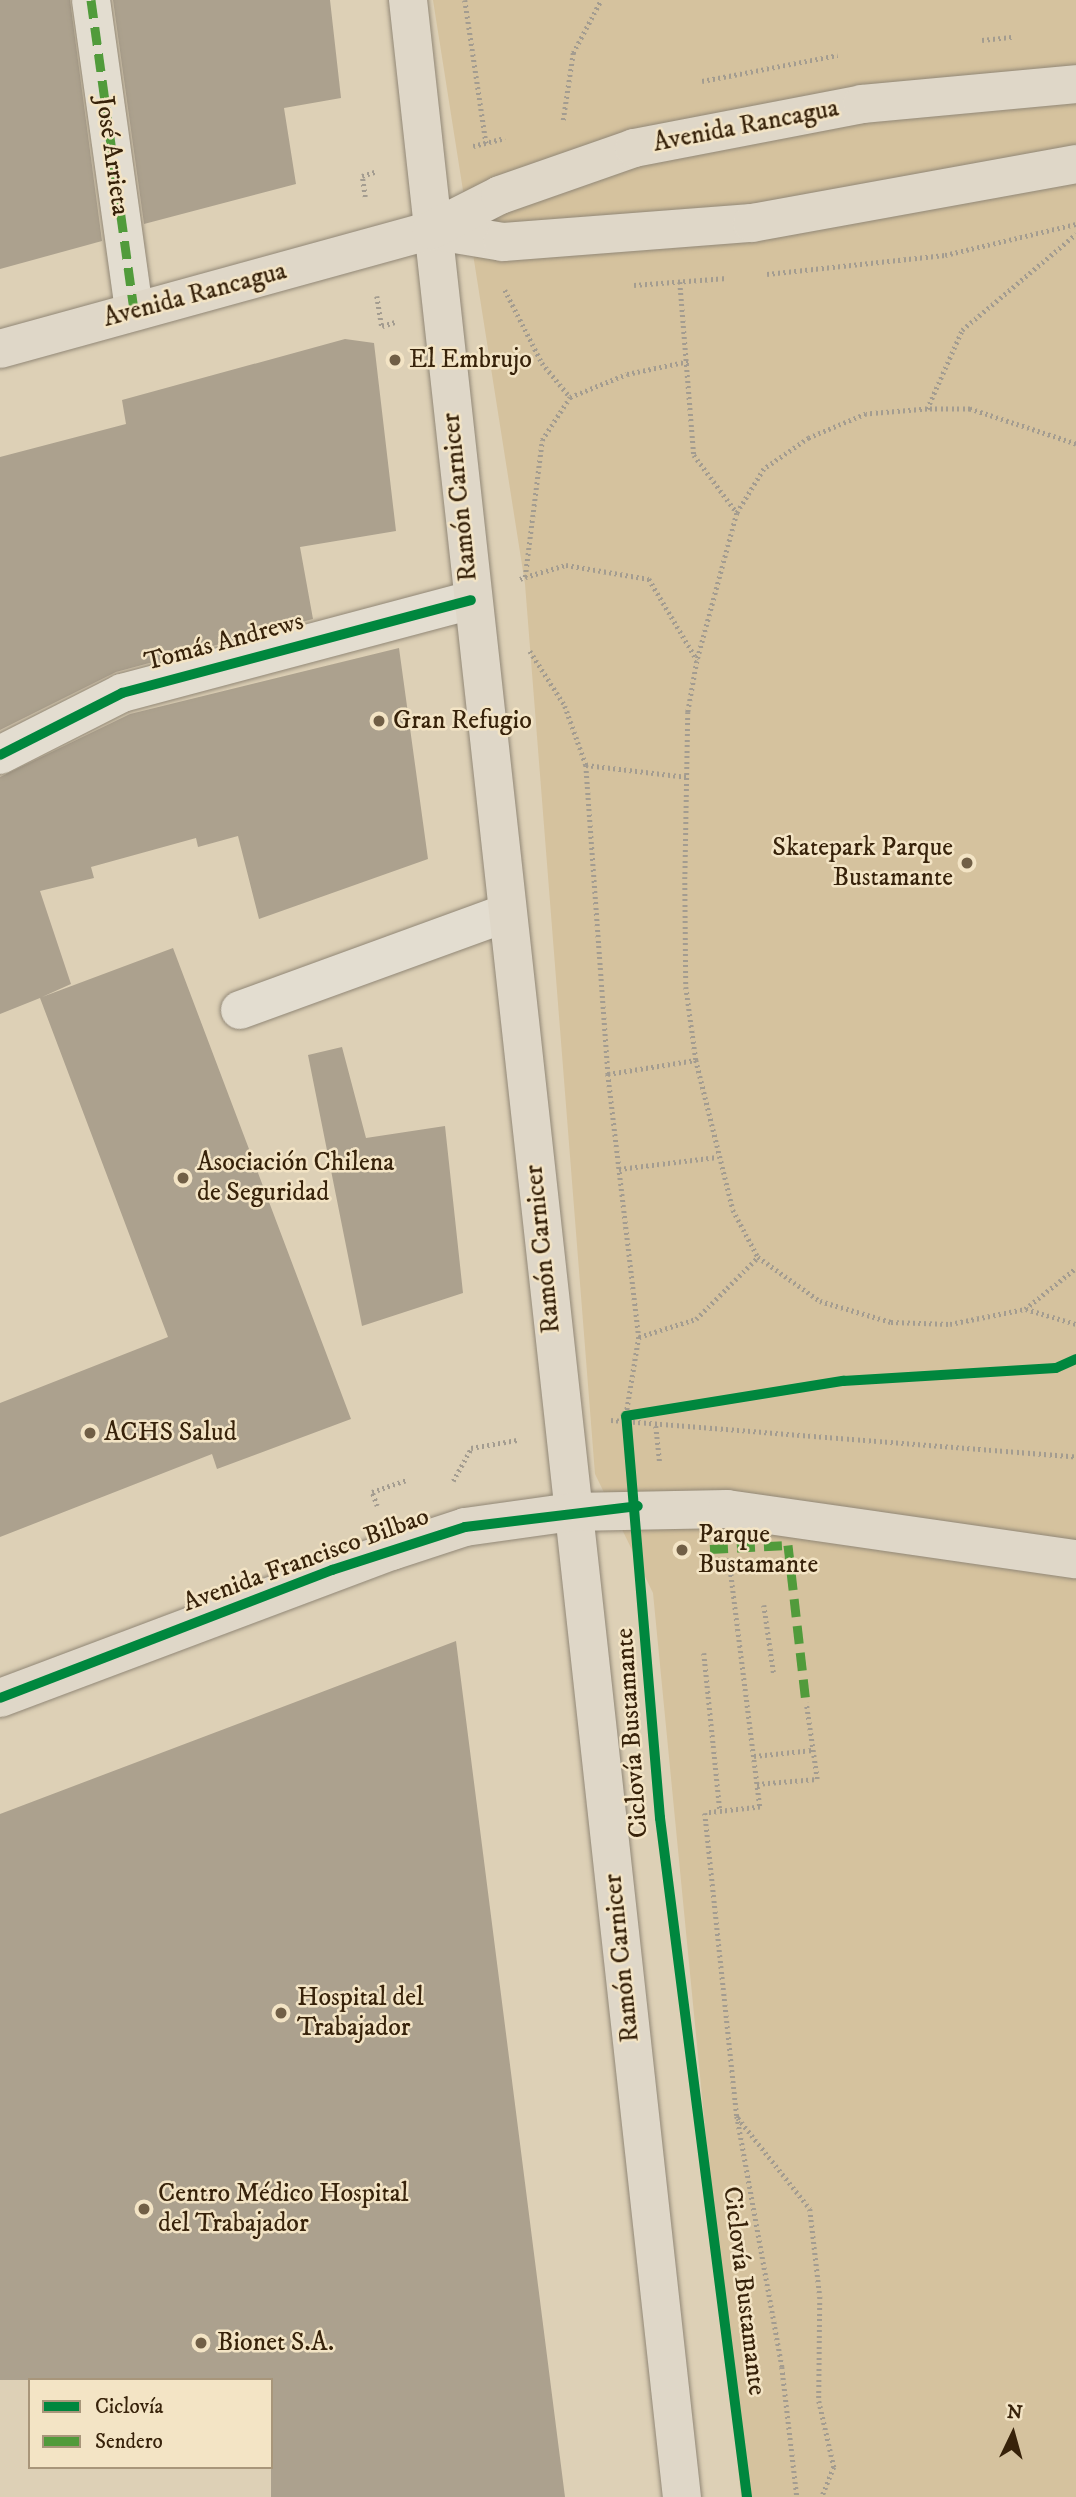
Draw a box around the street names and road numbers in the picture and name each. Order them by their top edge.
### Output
street label: Avenida Rancagua [651,93,841,159]
street label: José Arrieta [88,94,136,218]
street label: Avenida Rancagua [100,256,290,334]
street label: Ramón Carnicer [436,411,484,583]
street label: Tomás Andrews [141,606,307,678]
street label: Ramón Carnicer [519,1163,567,1335]
street label: Avenida Francisco Bilbao [179,1501,433,1619]
street label: Ciclovía Bustamante [609,1627,655,1839]
street label: Ramón Carnicer [598,1872,646,2044]
street label: Ciclovía Bustamante [716,2185,772,2397]

